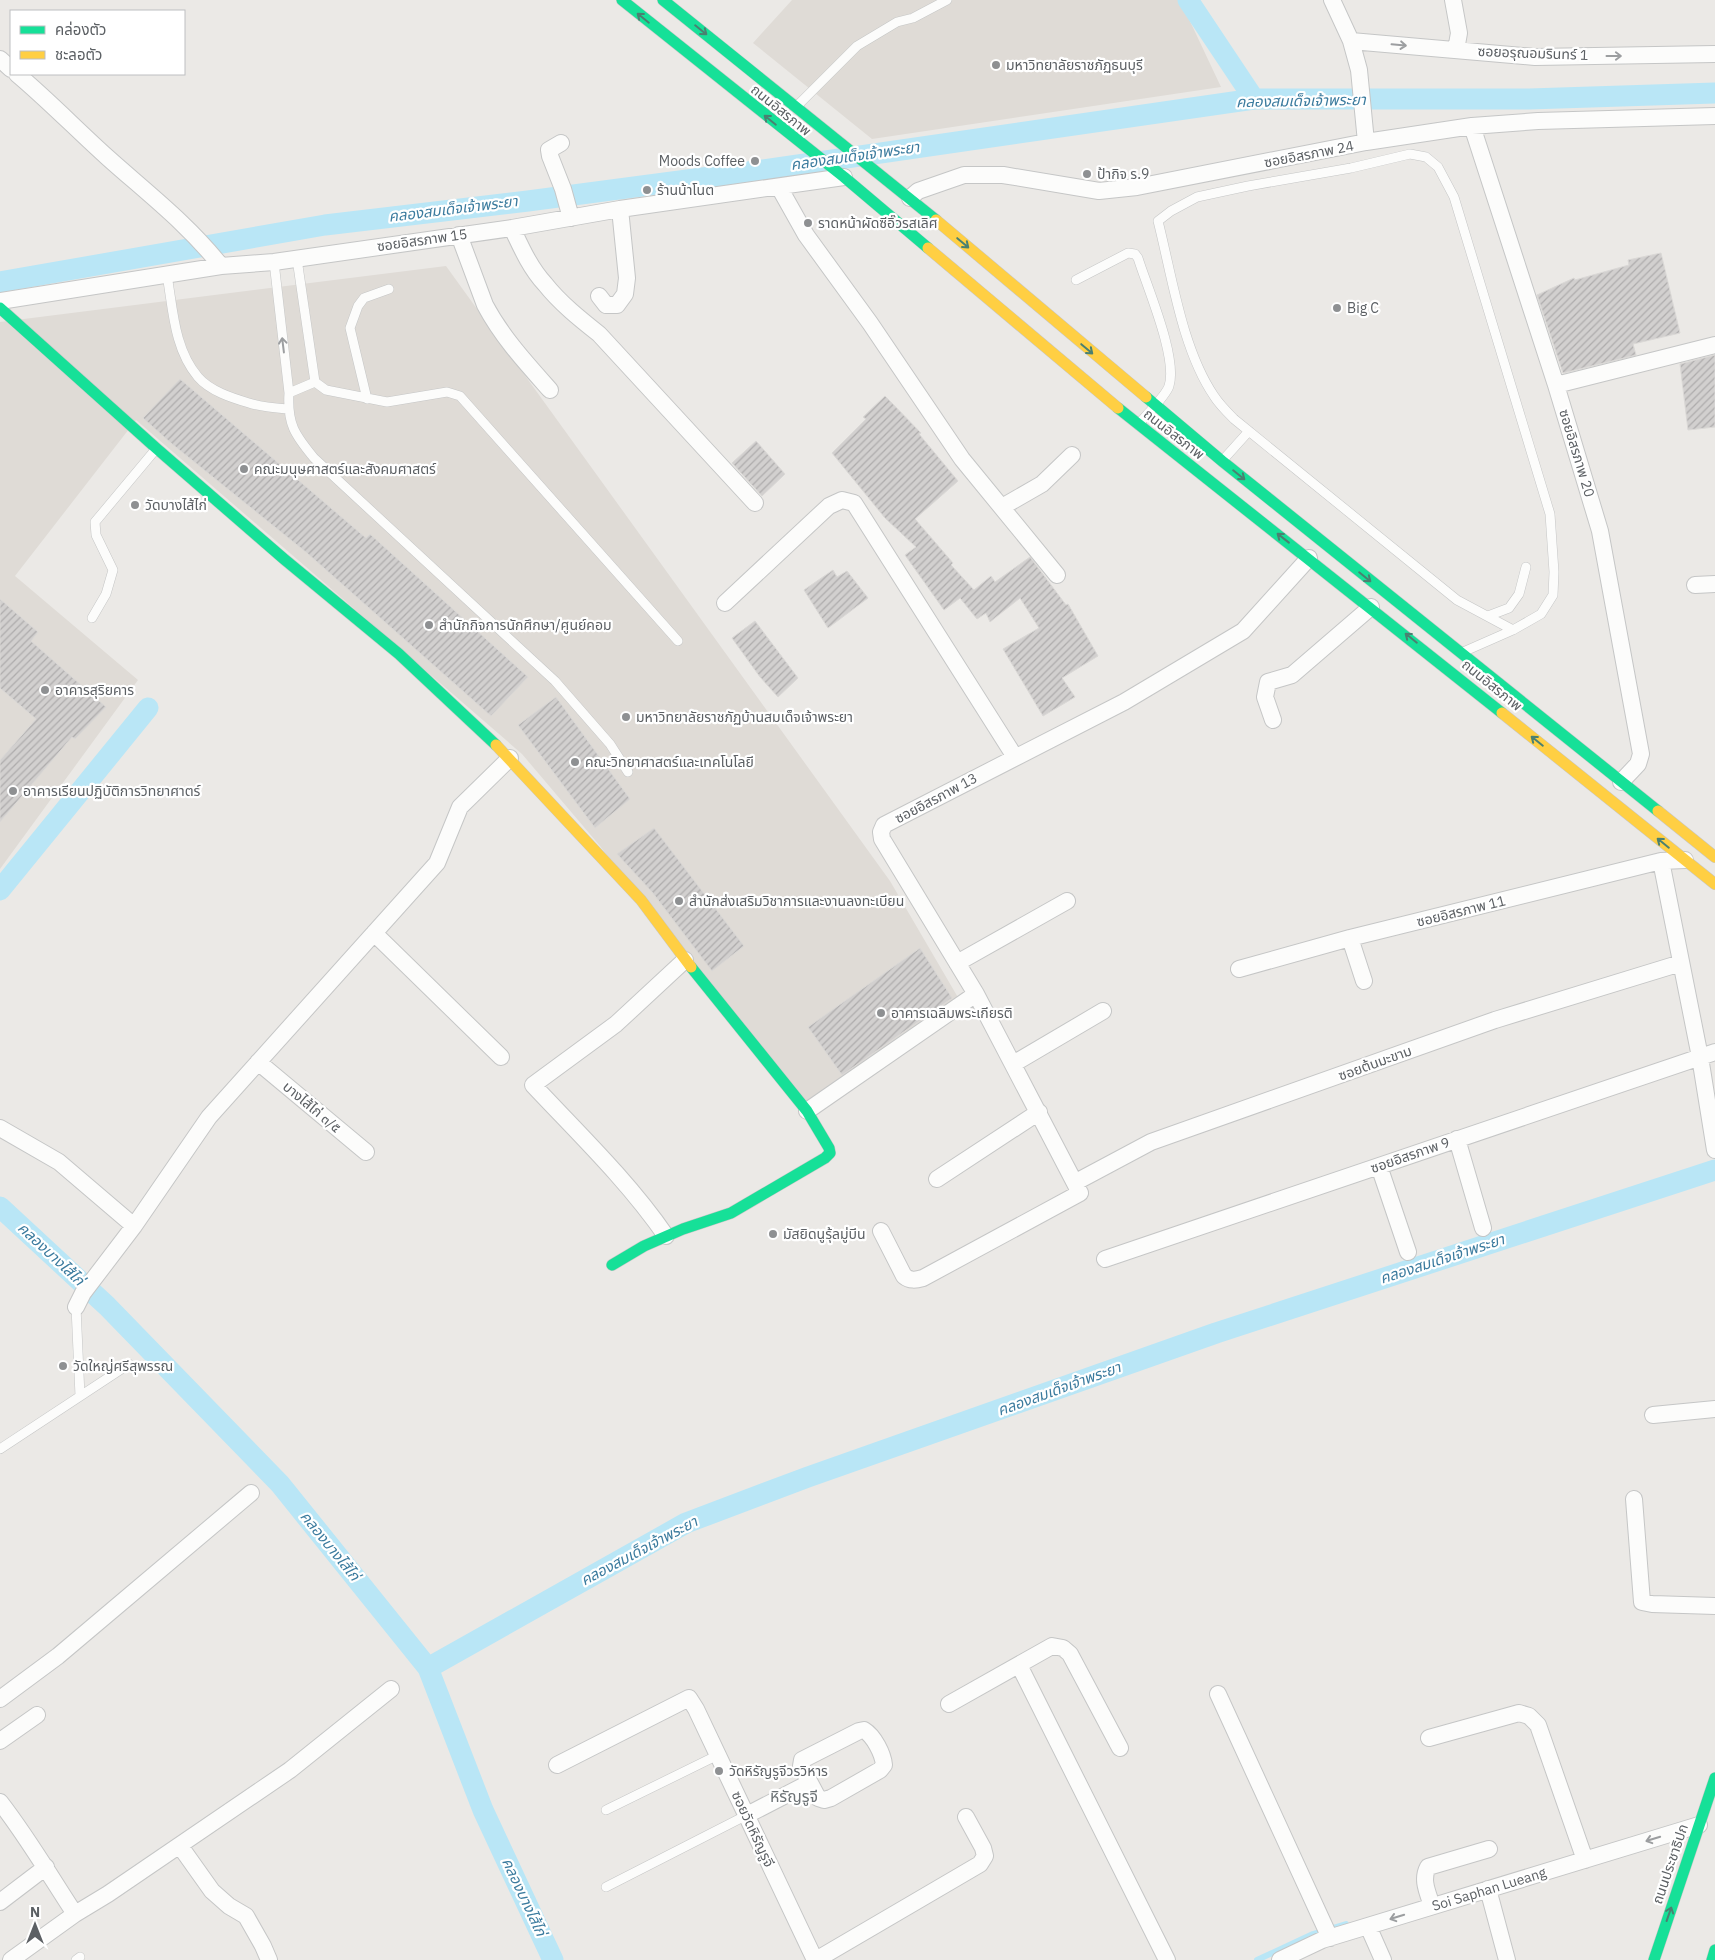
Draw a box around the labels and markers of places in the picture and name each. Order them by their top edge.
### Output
place label: มหาวิทยาลัยราชภัฏธนบุรี [1006,56,1143,74]
marker: มหาวิทยาลัยราชภัฏธนบุรี [990,59,1002,71]
place label: Moods Coffee [659,152,745,170]
marker: Moods Coffee [749,155,761,167]
place label: ป้ากิจ ร.9 [1097,165,1149,183]
marker: ป้ากิจ ร.9 [1081,168,1093,180]
place label: ร้านน้าโนต [657,181,714,199]
marker: ร้านน้าโนต [641,184,653,196]
place label: ราดหน้าผัดซีอิ๊วรสเลิศ [818,214,938,232]
marker: ราดหน้าผัดซีอิ๊วรสเลิศ [802,217,814,229]
place label: Big C [1347,299,1379,317]
marker: Big C [1331,302,1343,314]
place label: คณะมนุษศาสตร์และสังคมศาสตร์ [254,460,437,478]
marker: คณะมนุษศาสตร์และสังคมศาสตร์ [238,463,250,475]
place label: วัดบางไส้ไก่ [145,496,207,514]
marker: วัดบางไส้ไก่ [129,499,141,511]
place label: สำนักกิจการนักศึกษา/ศูนย์คอม [439,616,612,634]
marker: สำนักกิจการนักศึกษา/ศูนย์คอม [423,619,435,631]
place label: อาคารสุริยคาร [55,681,134,699]
marker: อาคารสุริยคาร [39,684,51,696]
place label: มหาวิทยาลัยราชภัฏบ้านสมเด็จเจ้าพระยา [636,708,853,726]
marker: มหาวิทยาลัยราชภัฏบ้านสมเด็จเจ้าพระยา [620,711,632,723]
place label: คณะวิทยาศาสตร์และเทคโนโลยี [585,753,754,771]
marker: คณะวิทยาศาสตร์และเทคโนโลยี [569,756,581,768]
place label: อาคารเรียนปฏิบัติการวิทยาศาตร์ [23,782,201,800]
marker: อาคารเรียนปฏิบัติการวิทยาศาตร์ [7,785,19,797]
place label: สำนักส่งเสริมวิชาการและงานลงทะเบียน [689,892,904,910]
marker: สำนักส่งเสริมวิชาการและงานลงทะเบียน [673,895,685,907]
place label: อาคารเฉลิมพระเกียรติ [891,1004,1013,1022]
marker: อาคารเฉลิมพระเกียรติ [875,1007,887,1019]
place label: มัสยิดนูรุ้ลมู่บีน [783,1225,866,1243]
marker: มัสยิดนูรุ้ลมู่บีน [767,1228,779,1240]
place label: วัดใหญ่ศรีสุพรรณ [73,1357,173,1375]
marker: วัดใหญ่ศรีสุพรรณ [57,1360,69,1372]
place label: วัดหิรัญรูจีวรวิหาร [729,1762,828,1780]
marker: วัดหิรัญรูจีวรวิหาร [713,1765,725,1777]

